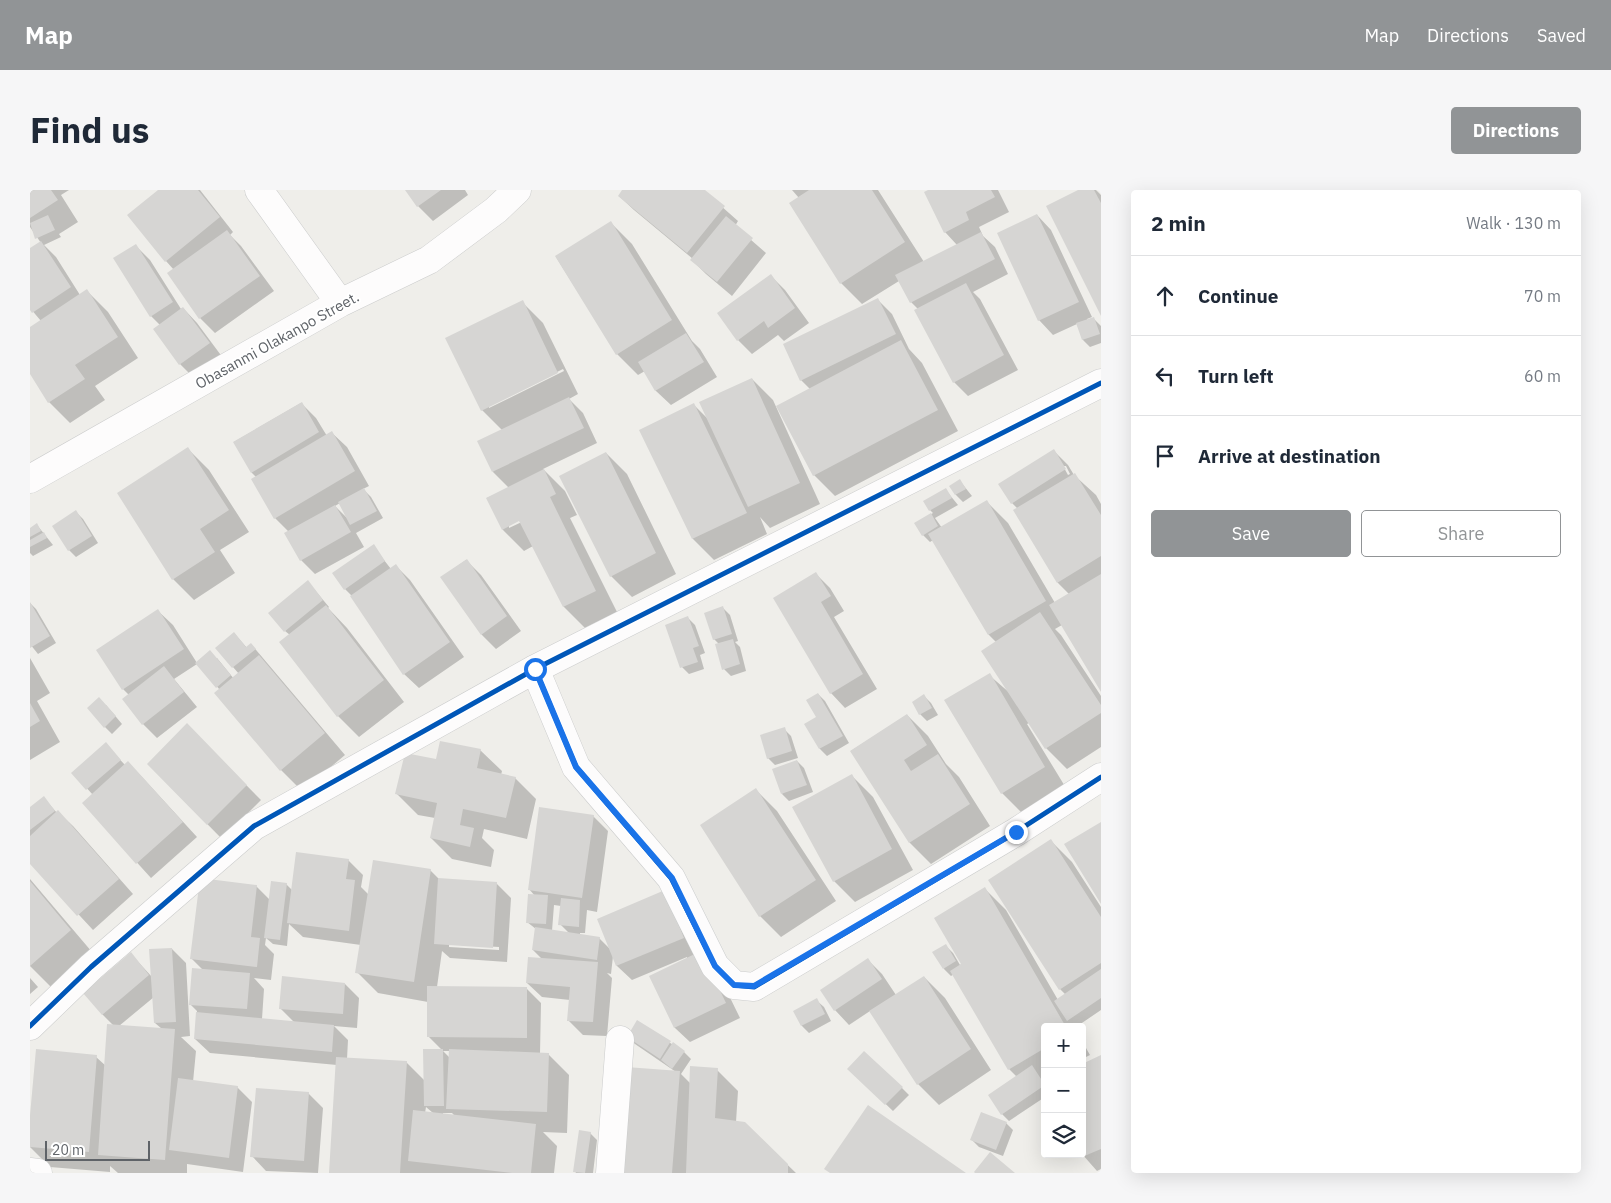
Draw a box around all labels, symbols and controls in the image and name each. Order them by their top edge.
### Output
text: Map [25,19,73,51]
text: Map [1364,24,1399,47]
text: Directions [1427,24,1509,47]
text: Saved [1537,24,1586,47]
text: Find us [30,107,149,153]
button: Directions [1451,107,1581,154]
text: 2 min [1151,209,1206,237]
text: Walk · 130 m [1466,213,1561,233]
icon: ahead [1151,282,1179,310]
text: Continue [1198,284,1278,308]
text: 70 m [1524,286,1561,306]
street label: Obasanmi Olakanpo Street. [192,287,362,393]
icon: left [1151,362,1179,390]
text: Turn left [1198,364,1274,388]
text: 60 m [1524,366,1561,386]
icon: arrive [1151,442,1179,470]
text: Arrive at destination [1198,444,1381,468]
button: Save [1151,510,1351,557]
button: Share [1361,510,1561,557]
route start [524,658,547,681]
route end [1005,821,1028,844]
map controls [1041,1023,1086,1158]
button: + [1041,1023,1086,1068]
button: − [1041,1068,1086,1113]
button: layers [1041,1113,1086,1158]
scale bar [45,1138,150,1161]
text: 20 m [52,1141,84,1159]

